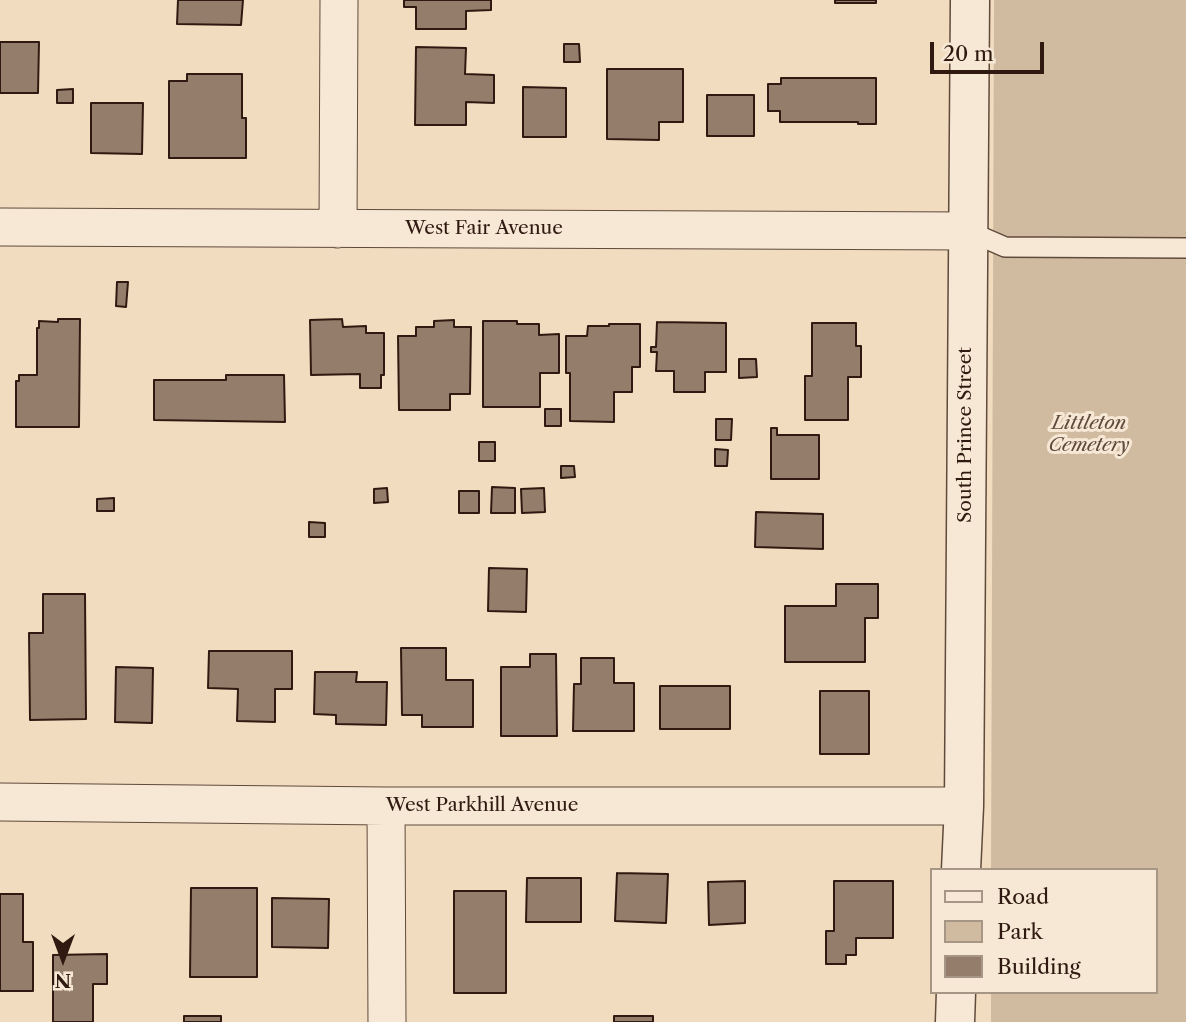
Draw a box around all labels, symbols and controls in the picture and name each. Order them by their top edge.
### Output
scale bar [934,28,1048,72]
text: 20 m [943,41,994,66]
street label: West Fair Avenue [405,218,563,240]
street label: South Prince Street [955,347,977,523]
park label: Littleton Cemetery [1048,413,1130,457]
street label: West Parkhill Avenue [386,795,578,817]
legend [930,868,1158,994]
text: Road [997,884,1049,909]
text: Park [997,919,1043,944]
north arrow [28,924,98,994]
text: Building [997,954,1081,979]
text: N [55,969,71,992]

